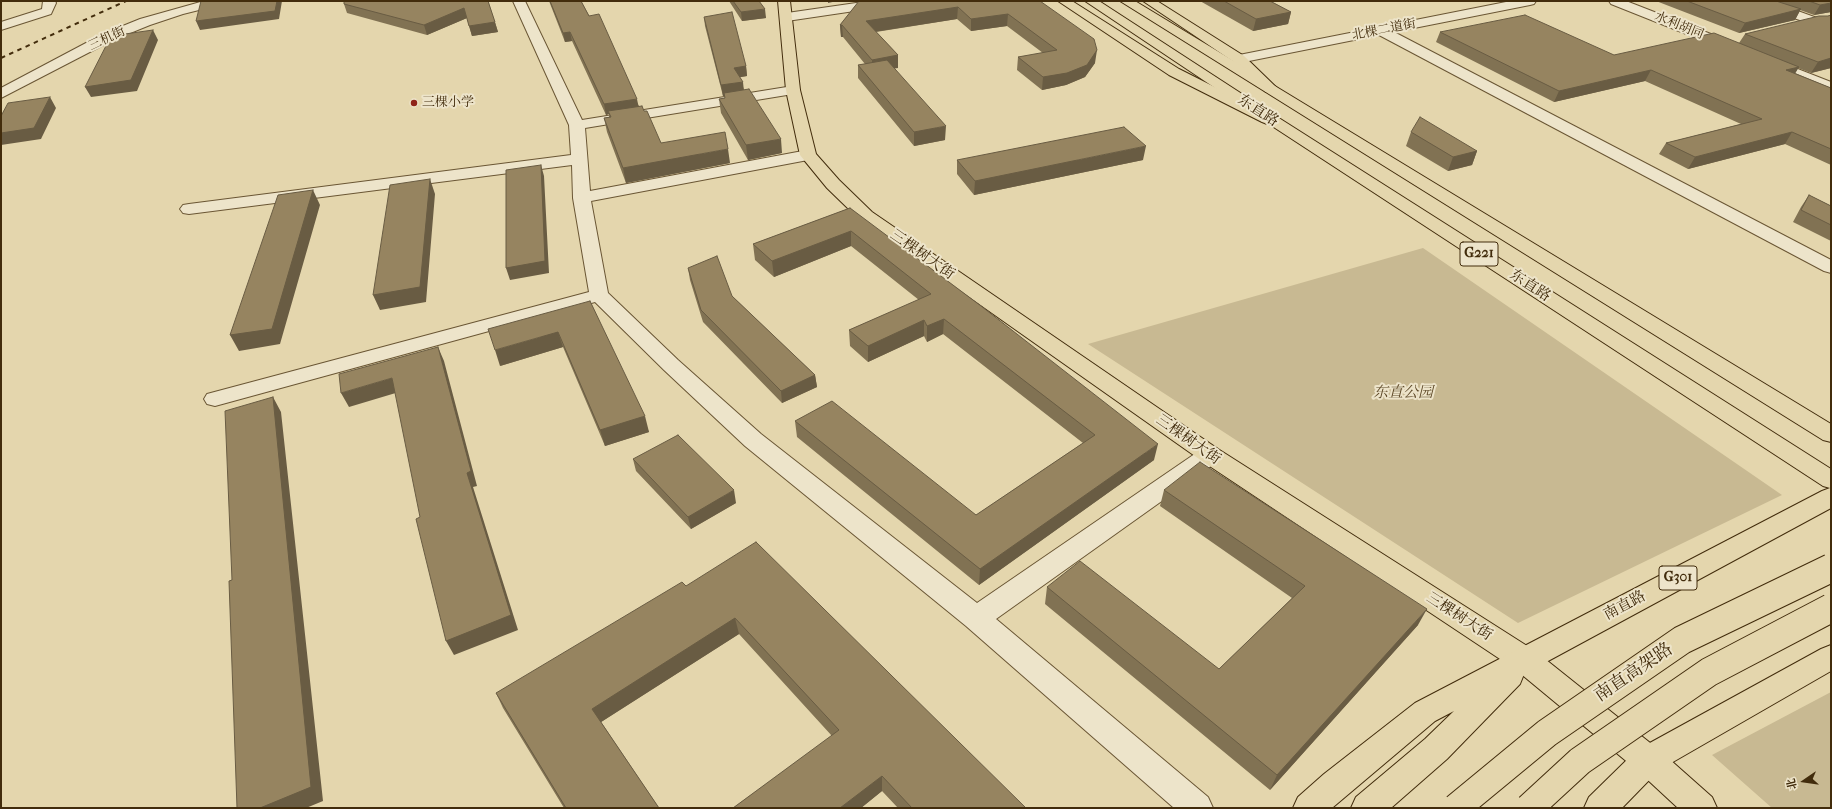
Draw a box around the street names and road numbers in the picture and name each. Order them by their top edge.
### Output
street label: 水利胡同 [1652,9,1706,43]
street label: 北棵二道街 [1351,16,1417,44]
street label: 三机街 [86,24,128,54]
street label: 东直路 [1234,91,1282,131]
street label: 三棵树大街 [886,226,958,284]
road number: G221 [1460,242,1498,266]
street label: 东直路 [1506,266,1554,306]
street label: 三棵树大街 [1152,411,1224,469]
road number: G301 [1659,566,1697,590]
street label: 南直路 [1601,587,1649,625]
street label: 三棵树大街 [1423,589,1495,645]
street label: 南直高架路 [1591,639,1677,707]

